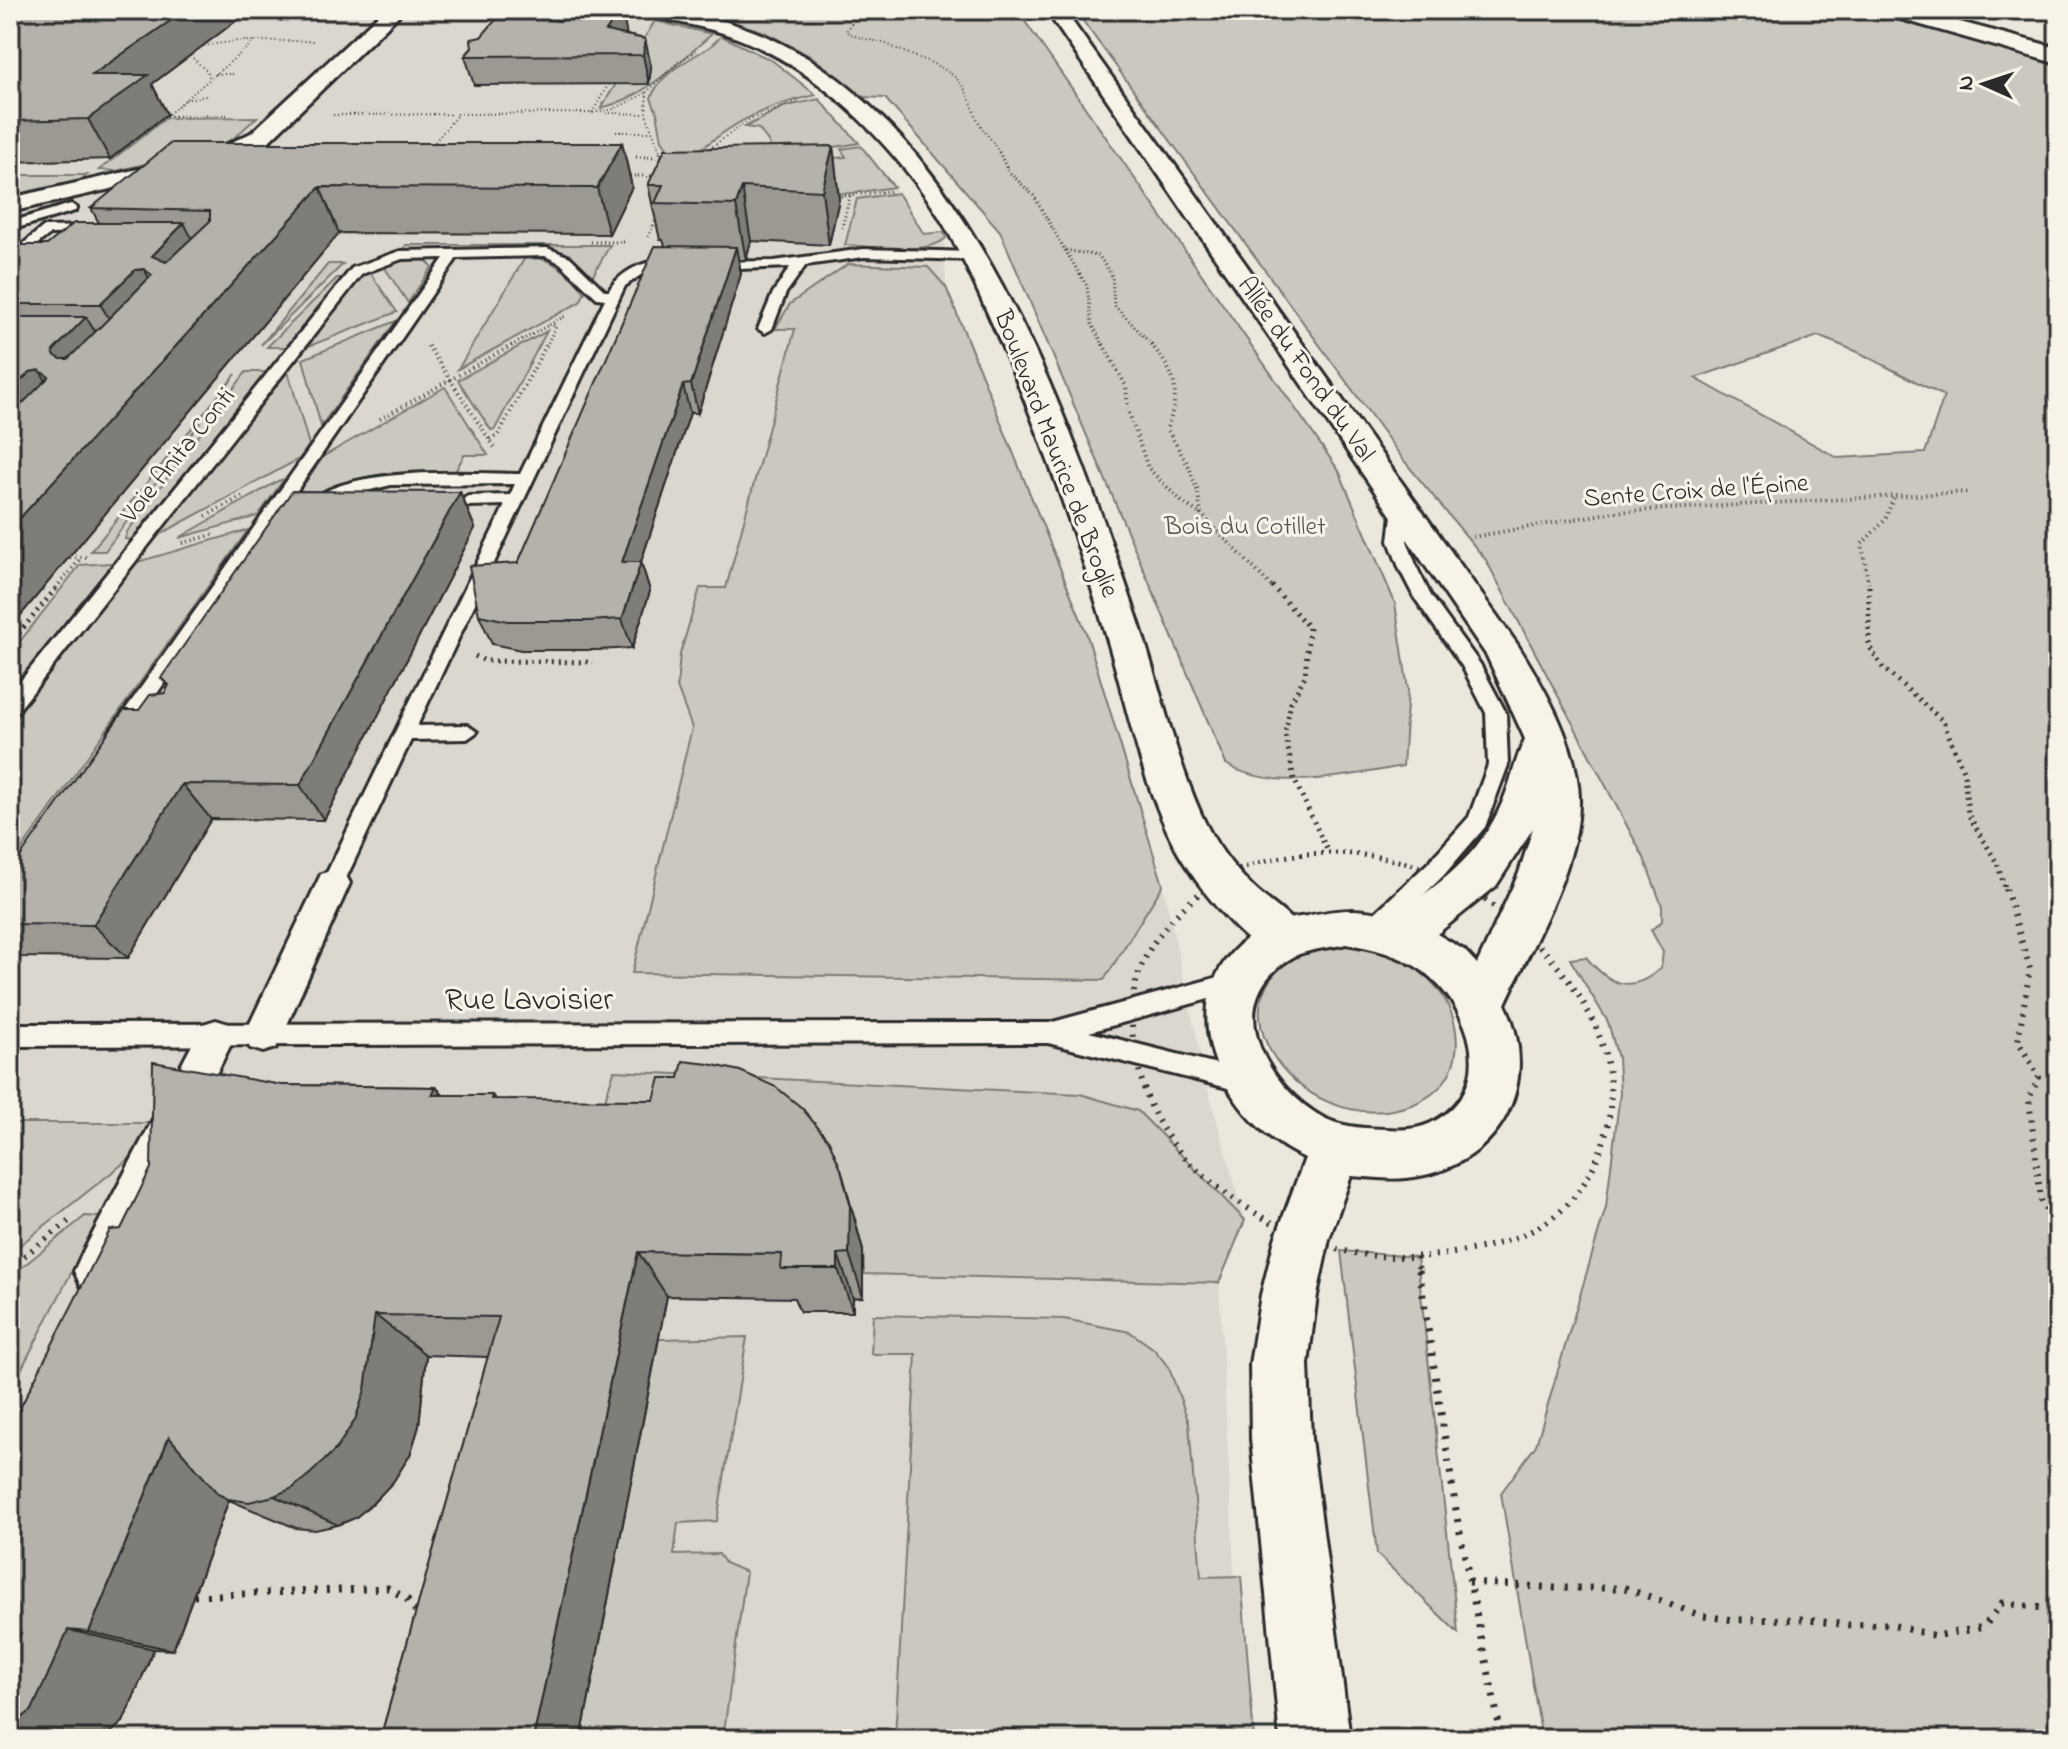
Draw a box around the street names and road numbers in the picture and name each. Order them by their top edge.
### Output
street label: Allée du Fond du Val [1227,269,1383,471]
street label: Boulevard Maurice de Broglie [982,304,1128,604]
street label: Voie Anita Conti [112,380,246,533]
street label: Sente Croix de l'Épine [1582,465,1810,519]
street label: Rue Lavoisier [445,978,613,1025]

